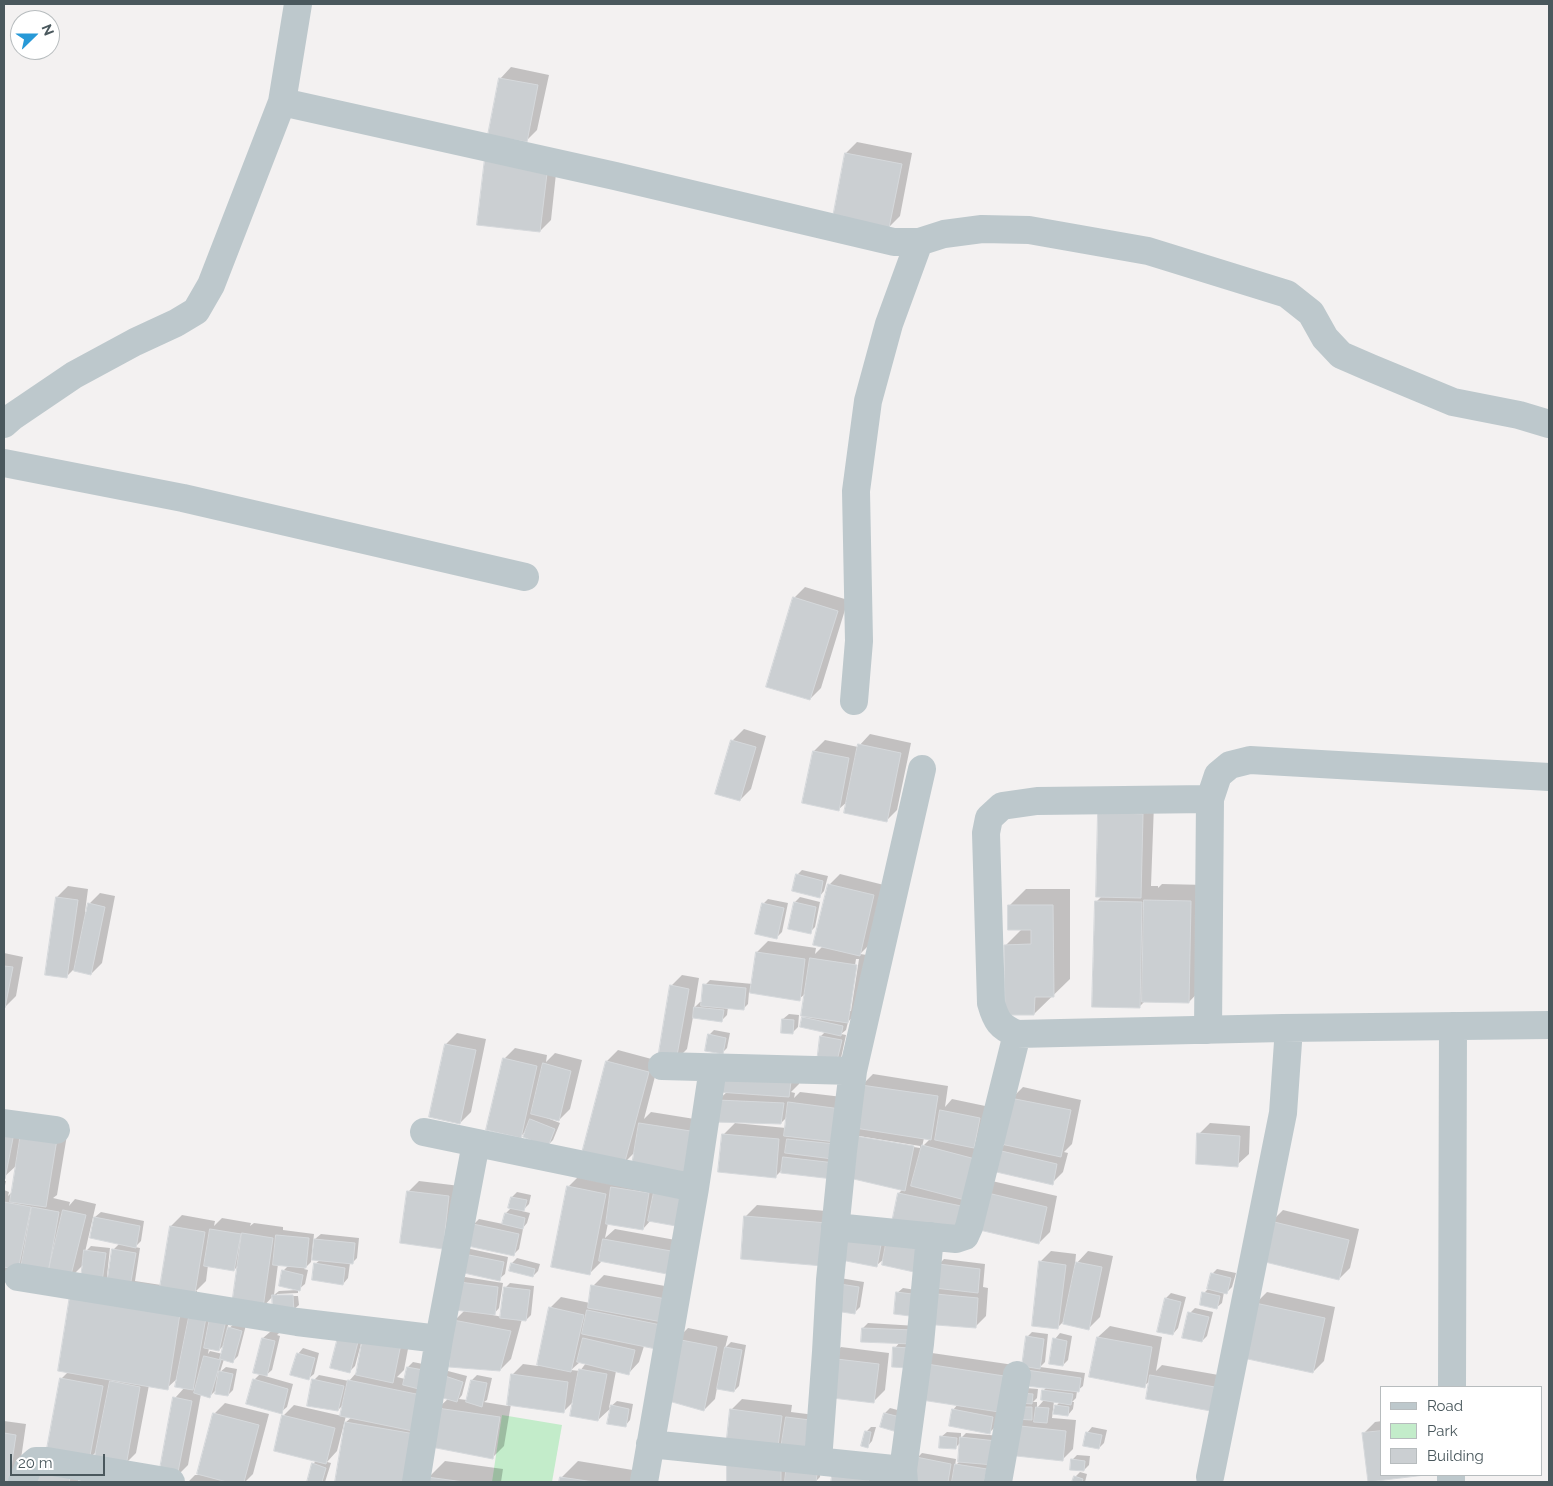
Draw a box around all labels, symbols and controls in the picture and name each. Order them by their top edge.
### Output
north arrow [10,10,60,60]
text: N [39,22,57,38]
legend [1380,1386,1543,1476]
text: Road [1427,1397,1463,1415]
text: Park [1427,1422,1458,1440]
scale bar [12,1444,108,1476]
text: Building [1427,1447,1484,1465]
text: 20 m [18,1454,53,1472]

